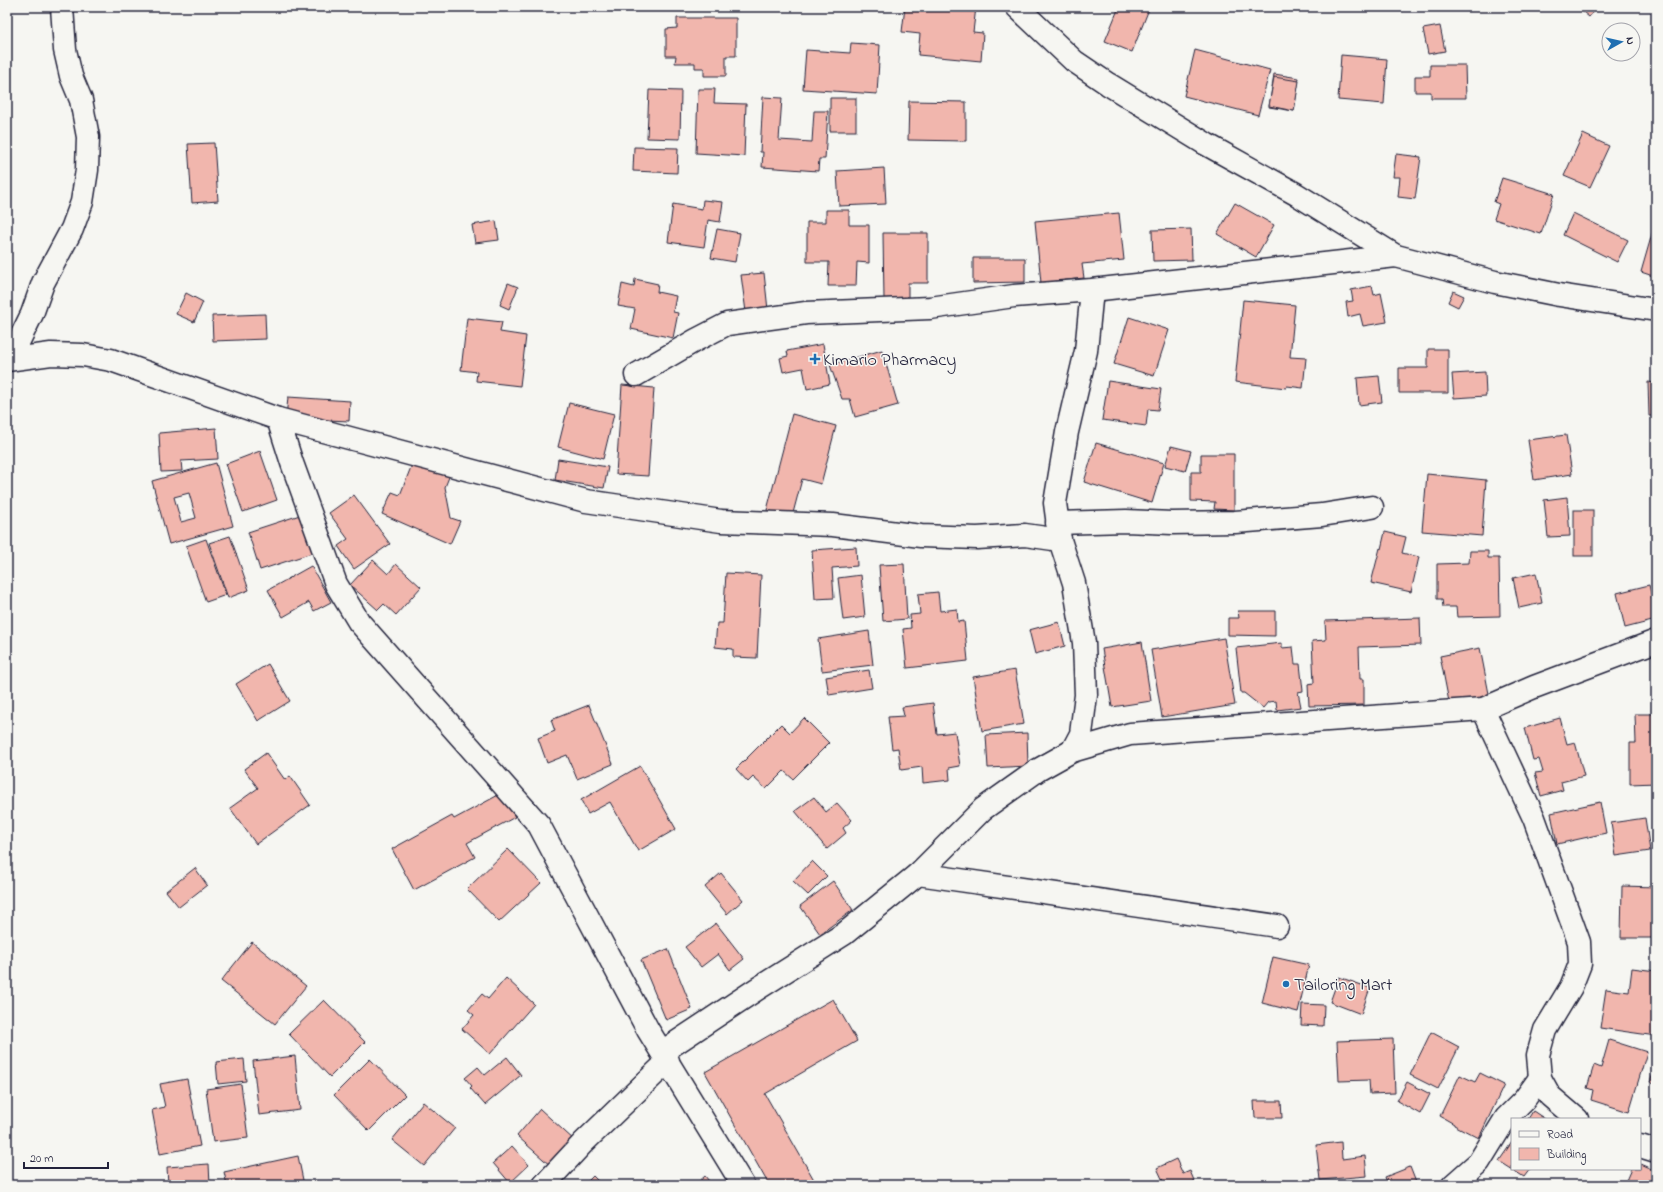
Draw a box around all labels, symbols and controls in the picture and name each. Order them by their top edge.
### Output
north arrow [1601,22,1641,62]
text: N [1621,36,1638,46]
place label: Kimario Pharmacy [823,348,956,374]
marker: Kimario Pharmacy [810,354,820,364]
place label: Tailoring Mart [1294,973,1392,1000]
marker: Tailoring Mart [1281,979,1291,989]
legend [1511,1118,1641,1170]
text: Road [1547,1126,1573,1144]
scale bar [24,1144,108,1170]
text: Building [1546,1146,1586,1165]
text: 20 m [30,1150,53,1168]

